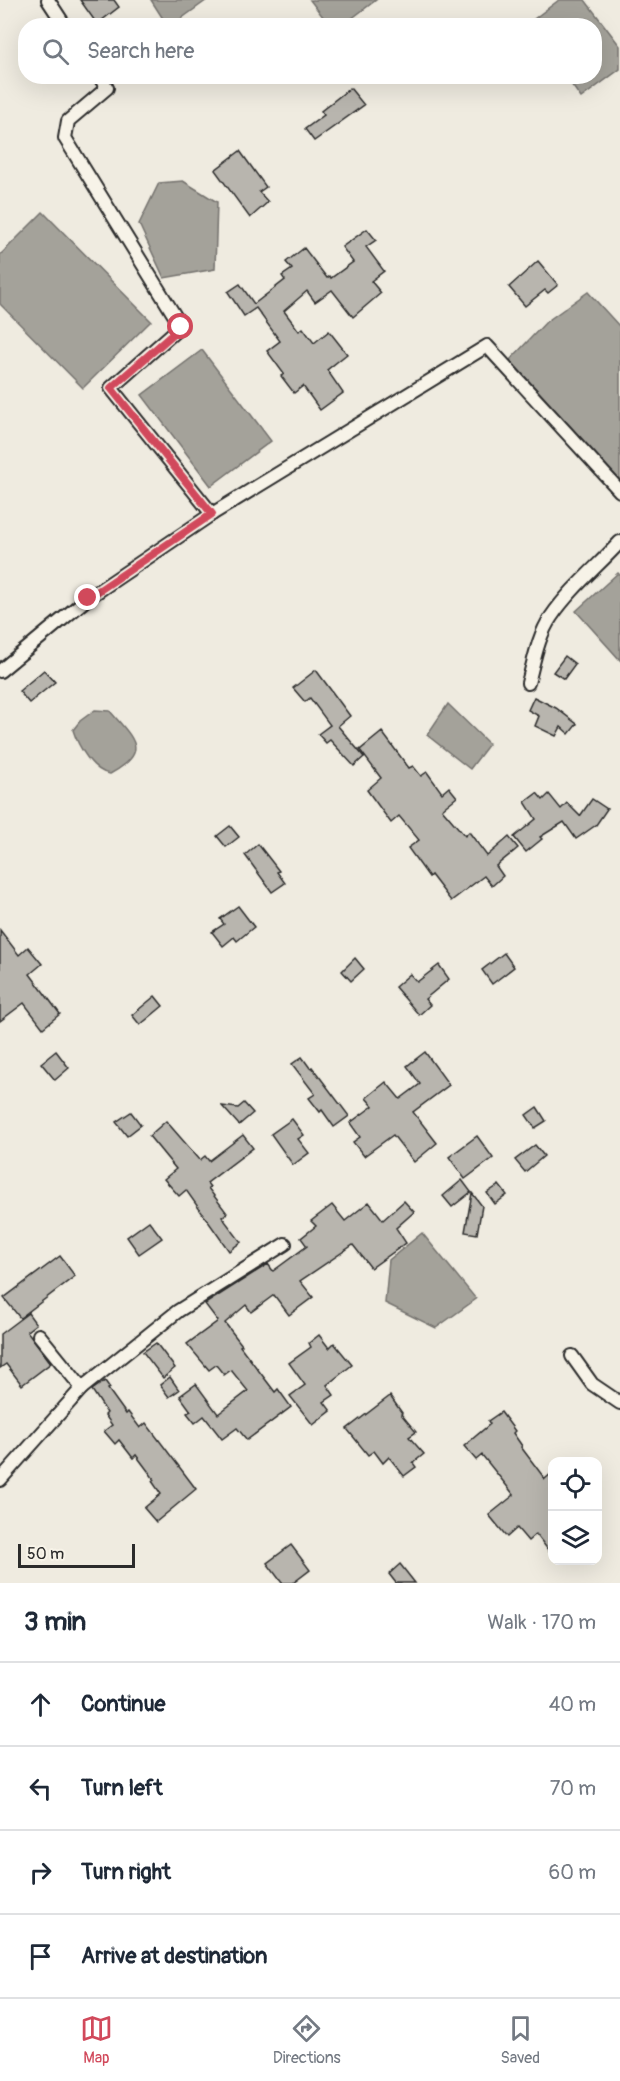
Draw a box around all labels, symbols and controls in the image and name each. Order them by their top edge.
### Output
search box [18,18,602,84]
icon: search [39,35,72,68]
text: Search here [87,37,194,65]
route start [167,313,193,339]
route end [74,584,100,610]
map controls [548,1457,602,1565]
button: locate [548,1457,602,1511]
button: layers [548,1511,602,1565]
scale bar [18,1541,135,1568]
text: 50 m [27,1544,64,1564]
text: 3 min [24,1606,86,1638]
text: Walk · 170 m [487,1610,596,1635]
icon: ahead [24,1688,57,1721]
text: Continue [81,1690,165,1718]
text: 40 m [549,1692,596,1717]
icon: left [24,1772,57,1805]
text: Turn left [81,1774,163,1802]
text: 70 m [550,1776,596,1801]
icon: right [24,1856,57,1889]
text: Turn right [81,1858,171,1886]
text: 60 m [549,1860,596,1885]
icon: arrive [24,1940,57,1973]
text: Arrive at destination [81,1942,267,1970]
tab: Map [80,2012,113,2068]
tab: Directions [273,2012,341,2068]
tab: Saved [500,2012,540,2068]

